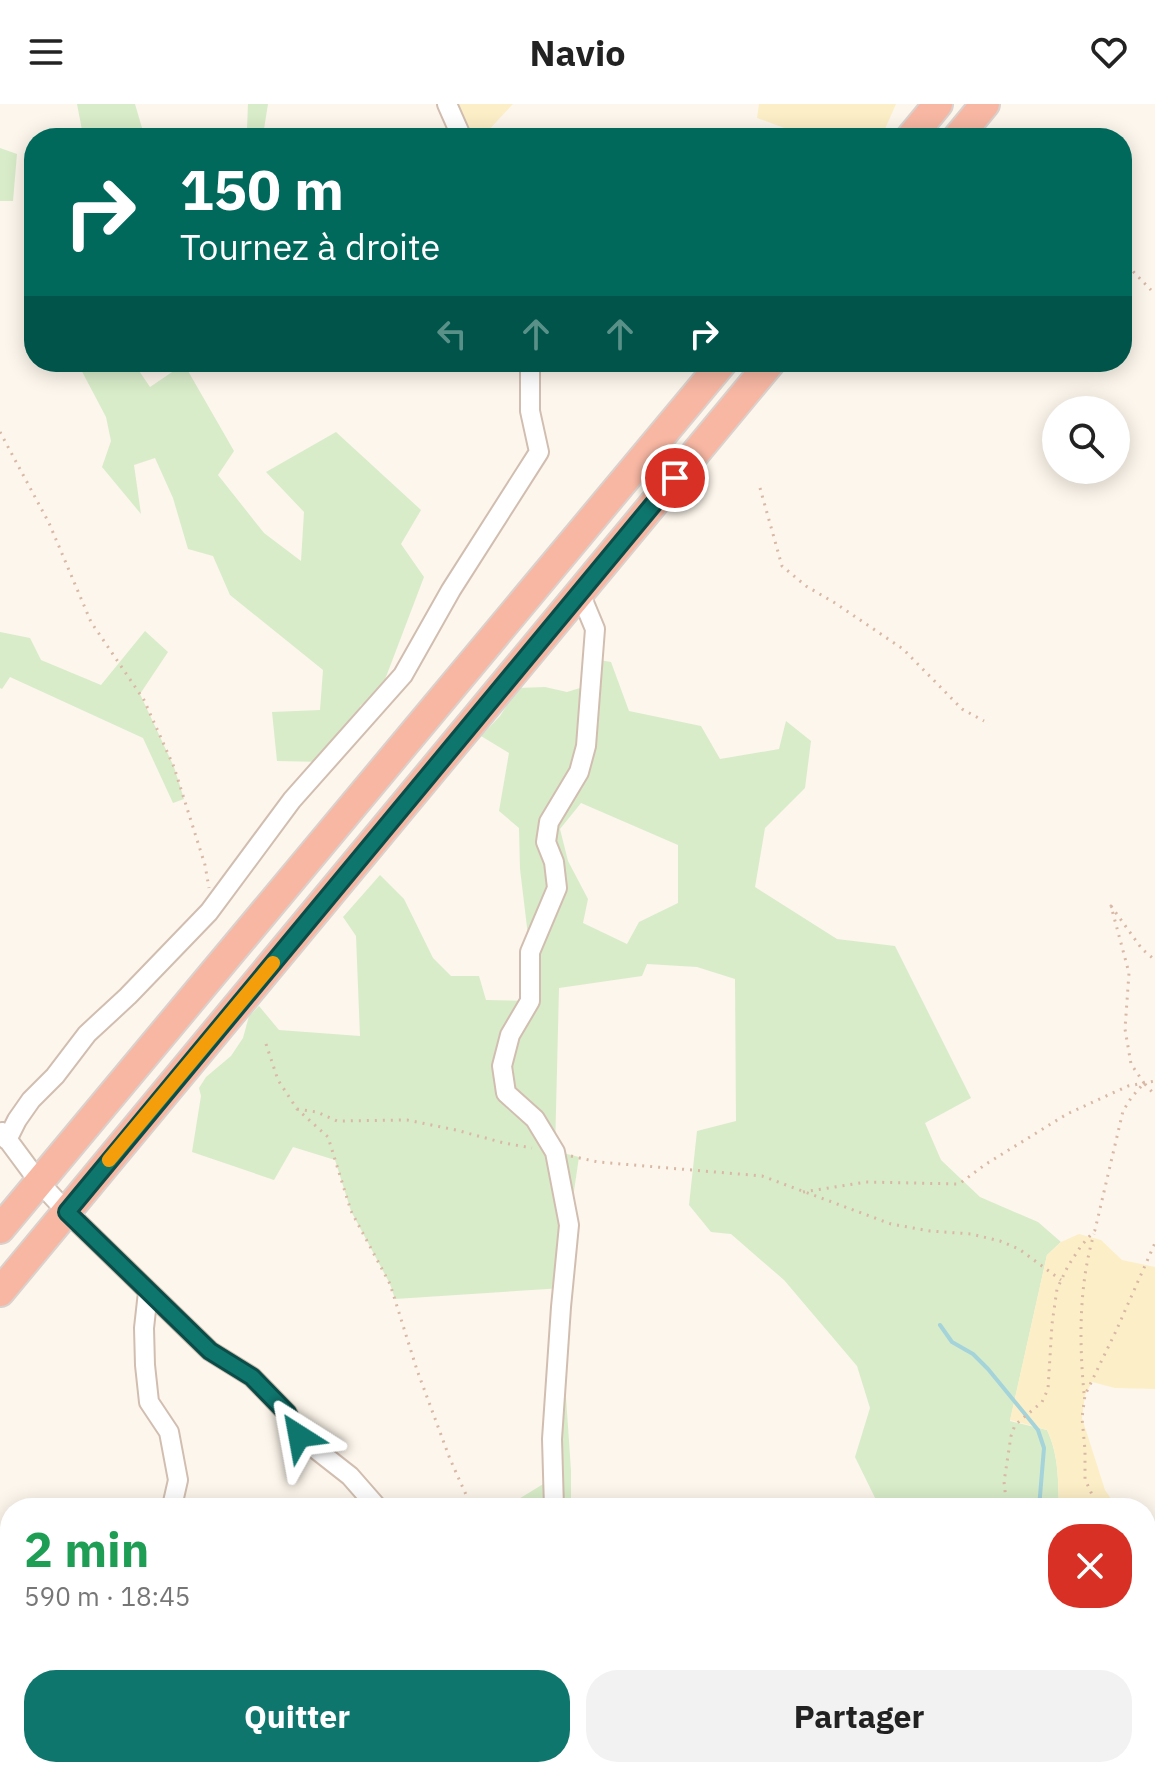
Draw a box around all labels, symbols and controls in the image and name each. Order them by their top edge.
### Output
text: Navio [529,29,626,76]
icon: menu [24,30,68,74]
icon: heart [1087,30,1131,74]
text: 150 m [180,153,344,225]
icon: right [48,160,152,264]
text: Tournez à droite [180,223,440,270]
icon: left [430,312,474,356]
icon: ahead [514,312,558,356]
icon: ahead [598,312,642,356]
icon: right [682,312,726,356]
map controls [1042,396,1130,484]
button: search [1042,396,1130,484]
pin [641,444,709,512]
icon: arrive [653,456,697,500]
position arrow [257,1394,341,1478]
text: 2 min [24,1518,149,1580]
button: close [1048,1524,1132,1608]
text: 590 m · 18:45 [24,1579,190,1613]
button: Quitter [24,1670,570,1762]
button: Partager [586,1670,1132,1762]

